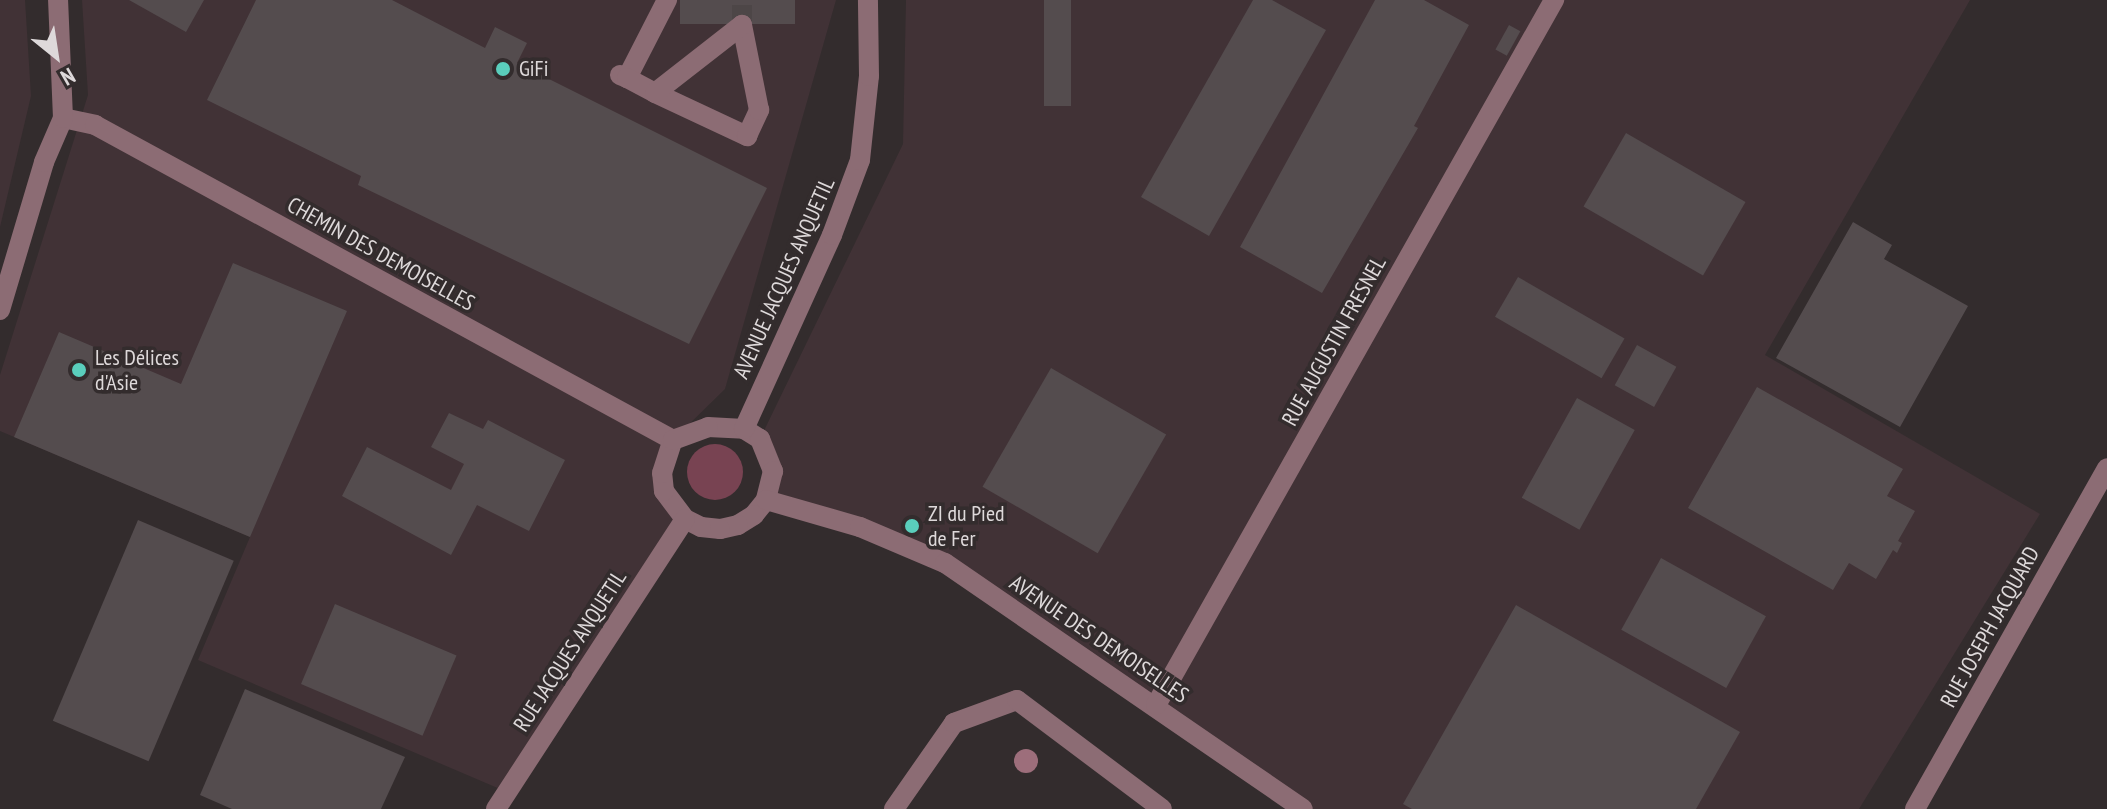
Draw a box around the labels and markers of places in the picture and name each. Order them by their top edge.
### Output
place label: GiFi [519,56,548,82]
marker: GiFi [494,60,512,78]
place label: Les Délices d'Asie [95,344,179,396]
marker: Les Délices d'Asie [70,361,88,379]
place label: ZI du Pied de Fer [928,500,1004,552]
marker: ZI du Pied de Fer [903,517,921,535]

